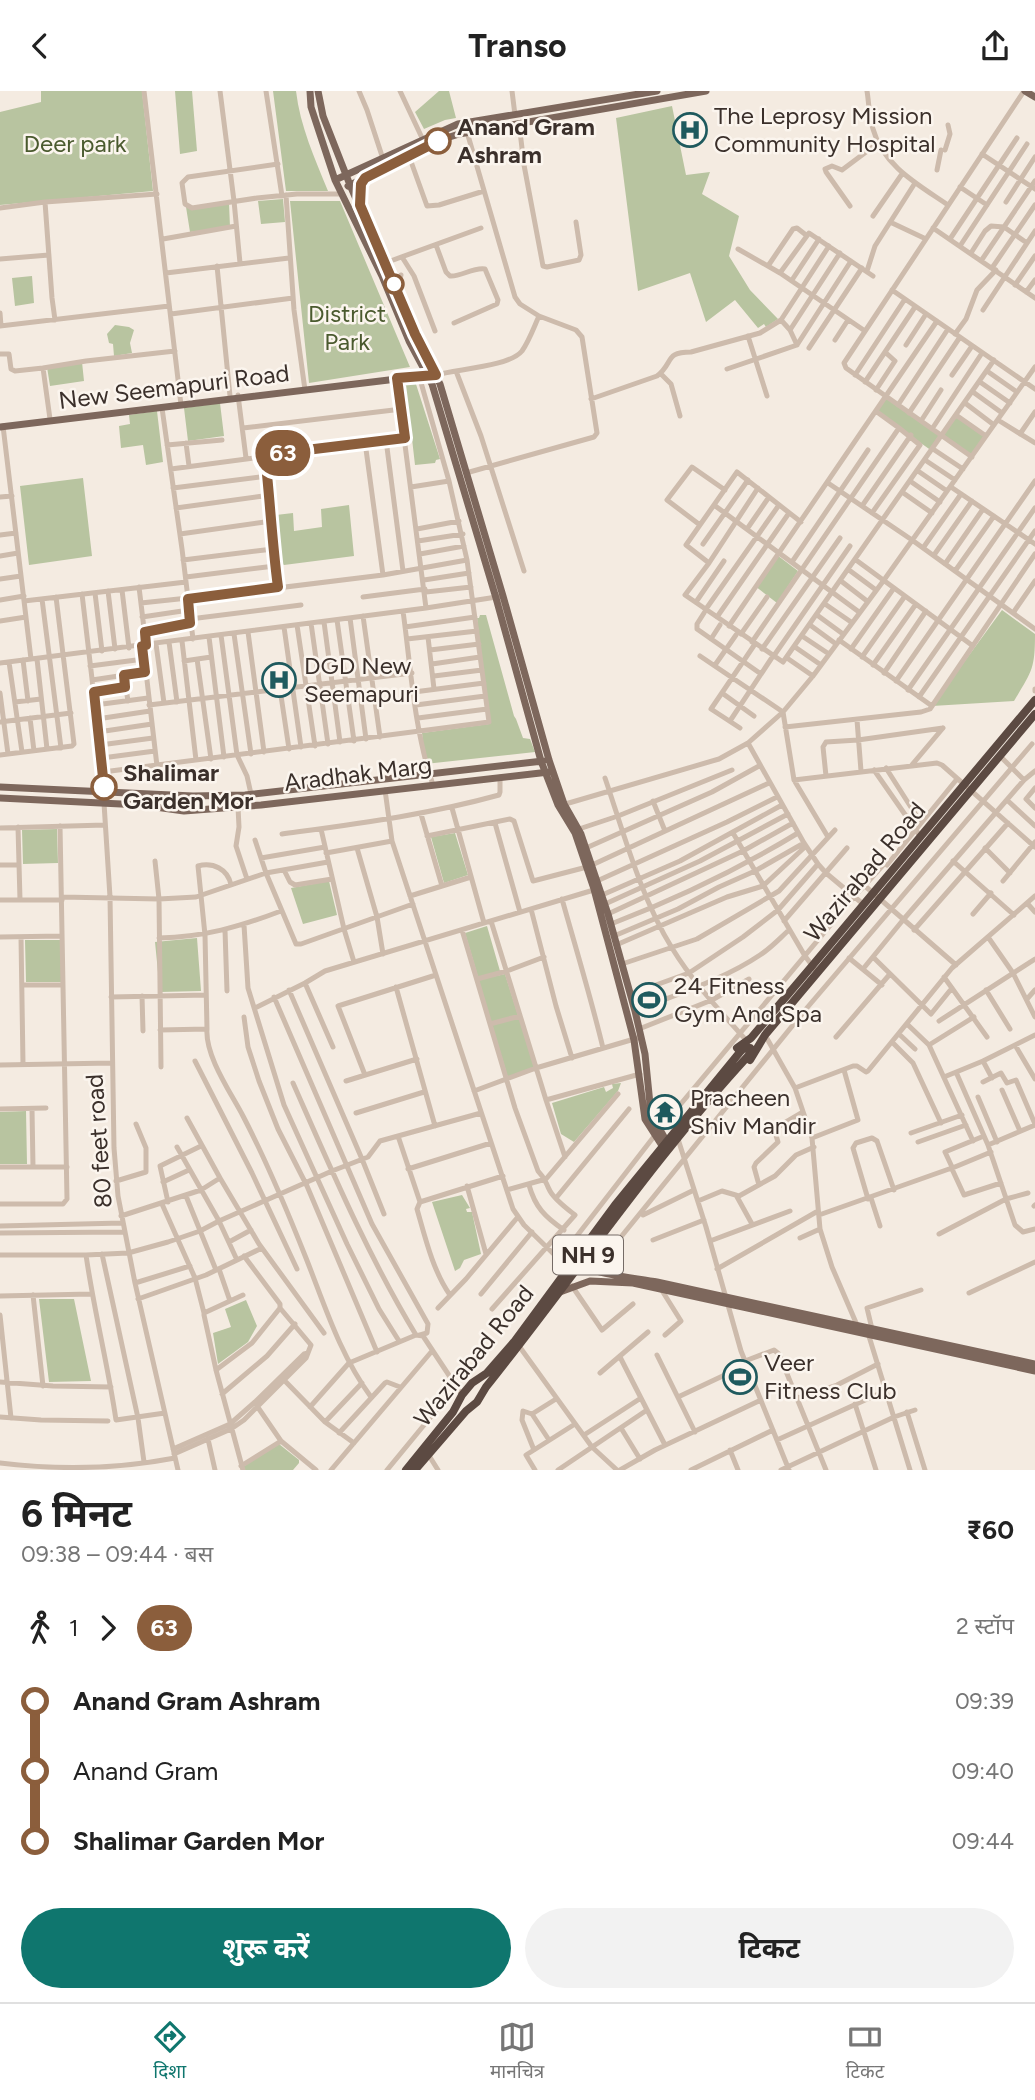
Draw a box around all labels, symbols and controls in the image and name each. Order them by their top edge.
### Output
icon: back [21,27,59,65]
text: Transo [468,27,567,65]
icon: share [976,27,1014,65]
place label: The Leprosy Mission Community Hospital [714,101,935,158]
hospital icon: The Leprosy Mission Community Hospital [671,111,709,149]
place label: Anand Gram Ashram [457,112,595,169]
marker: Anand Gram Ashram [425,128,451,154]
park label: Deer park [24,129,127,158]
unlabelled marker [384,274,404,294]
park label: District Park [308,299,386,356]
street label: New Seemapuri Road [57,358,291,415]
line badge: 63 [252,430,314,476]
text: 63 [269,438,297,467]
place label: DGD New Seemapuri [304,651,419,708]
hospital icon: DGD New Seemapuri [260,661,298,699]
street label: Aradhak Marg [282,750,433,797]
place label: Shalimar Garden Mor [123,758,253,815]
marker: Shalimar Garden Mor [91,774,117,800]
street label: Wazirabad Road [798,796,932,947]
place label: 24 Fitness Gym And Spa [674,971,822,1028]
sports icon: 24 Fitness Gym And Spa [630,981,668,1019]
street label: 80 feet road [79,1073,118,1209]
place label: Pracheen Shiv Mandir [690,1083,816,1140]
temple icon: Pracheen Shiv Mandir [646,1093,684,1131]
road number: NH 9 [553,1235,623,1275]
street label: Wazirabad Road [408,1279,539,1432]
place label: Veer Fitness Club [764,1348,897,1405]
sports icon: Veer Fitness Club [721,1358,759,1396]
text: 6 मिनट [21,1491,132,1537]
text: ₹60 [966,1514,1014,1546]
text: 09:38 – 09:44 · बस [21,1540,213,1568]
icon: walk [21,1609,59,1647]
icon: forward [89,1609,127,1647]
text: 2 स्टॉप [956,1612,1014,1640]
text: 63 [151,1613,178,1642]
text: 1 [69,1614,79,1642]
text: Anand Gram Ashram [73,1685,320,1717]
text: 09:39 [955,1687,1014,1715]
text: Anand Gram [73,1755,218,1787]
text: 09:40 [951,1757,1014,1785]
text: Shalimar Garden Mor [73,1825,324,1857]
text: 09:44 [952,1827,1014,1855]
button: शुरू करें [21,1908,511,1988]
button: टिकट [525,1908,1014,1988]
tab: दिशा [151,2018,189,2086]
tab: मानचित्र [490,2018,544,2086]
tab: टिकट [846,2018,884,2086]

